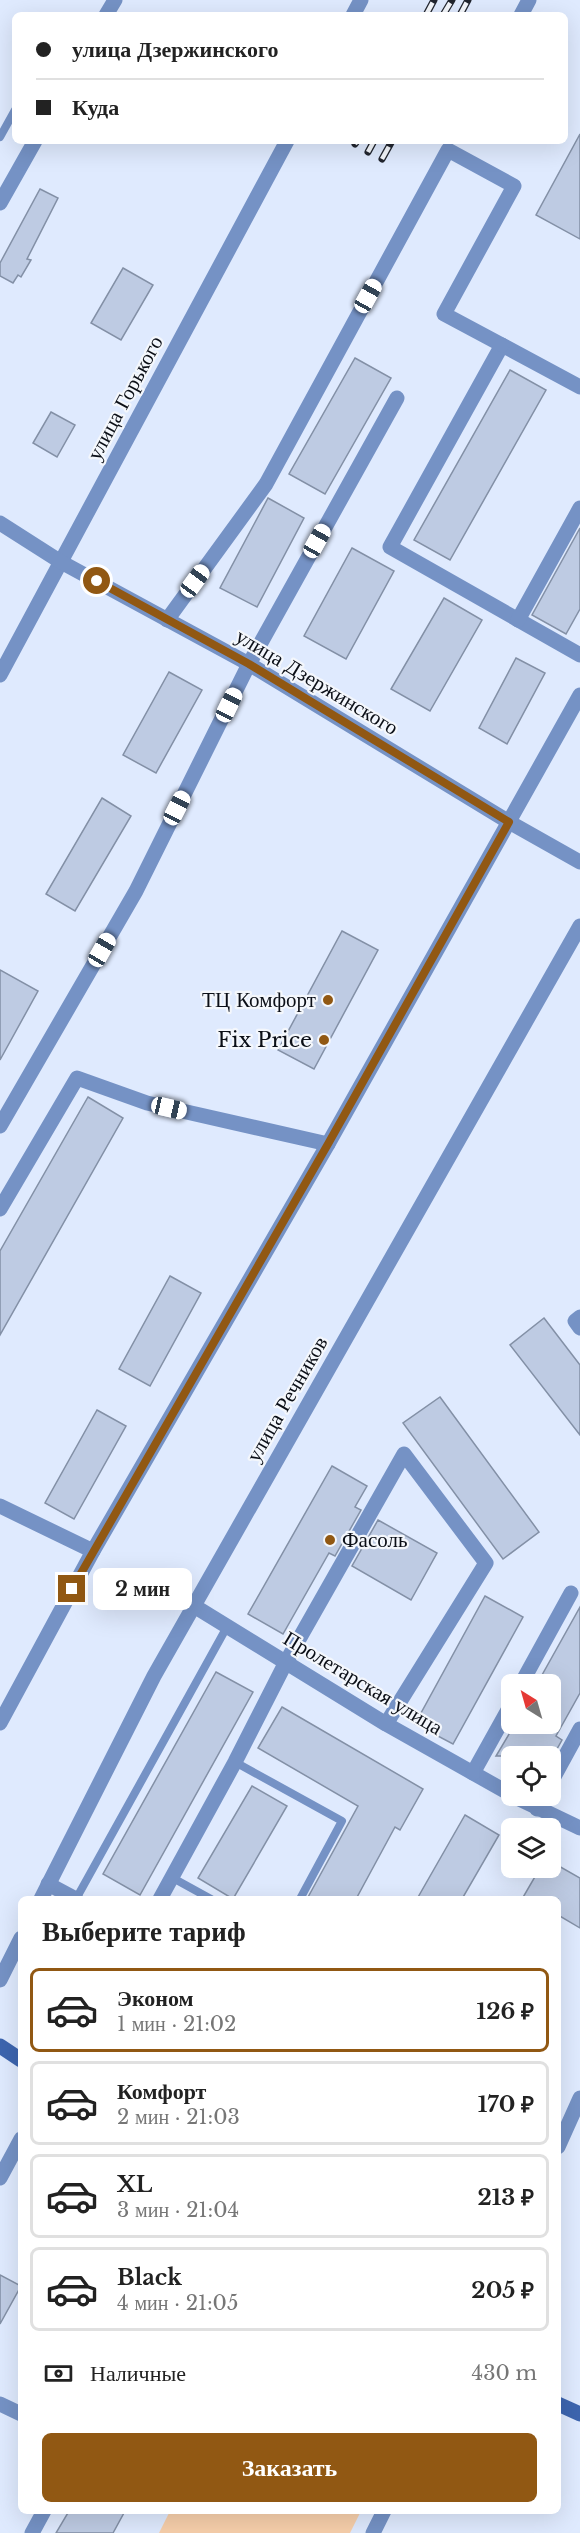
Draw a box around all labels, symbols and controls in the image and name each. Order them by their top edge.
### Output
text: улица Дзержинского [72,36,278,63]
text: Куда [72,94,119,121]
car [351,276,385,316]
street label: улица Горького [81,331,169,465]
car [300,521,334,561]
car [177,561,213,601]
route start [83,567,110,594]
street label: улица Дзержинского [231,623,403,741]
car [213,685,245,725]
car [161,788,193,828]
car [85,930,119,970]
place label: ТЦ Комфорт [202,987,316,1013]
marker: ТЦ Комфорт [321,993,335,1007]
place label: Fix Price [217,1027,312,1053]
marker: Fix Price [317,1033,331,1047]
car [149,1095,189,1121]
street label: улица Речников [241,1332,333,1466]
place label: Фасоль [342,1527,408,1553]
marker: Фасоль [323,1533,337,1547]
callout: 2 мин [93,1568,192,1610]
route end [58,1575,85,1602]
text: 2 мин [115,1577,170,1601]
street label: Пролетарская улица [279,1625,448,1741]
north arrow [501,1674,561,1734]
map controls [501,1674,561,1878]
button: locate [501,1746,561,1806]
button: layers [501,1818,561,1878]
text: Выберите тариф [42,1915,246,1948]
icon: car [45,1983,99,2037]
text: Эконом [117,1985,194,2012]
text: 126 ₽ [477,1998,534,2025]
text: 1 мин · 21:02 [117,2012,236,2036]
icon: car [45,2076,99,2130]
text: Комфорт [117,2078,206,2105]
text: 170 ₽ [478,2091,534,2118]
text: 2 мин · 21:03 [117,2105,240,2129]
icon: car [45,2169,99,2223]
text: XL [117,2171,152,2198]
text: 213 ₽ [477,2184,534,2211]
text: 3 мин · 21:04 [117,2198,239,2222]
icon: car [45,2262,99,2316]
text: Black [117,2264,182,2291]
text: 205 ₽ [471,2277,534,2304]
text: 4 мин · 21:05 [117,2291,238,2315]
icon: cash [42,2357,75,2390]
text: Наличные [90,2360,186,2387]
text: 430 m [472,2361,537,2385]
button: Заказать [42,2433,537,2502]

